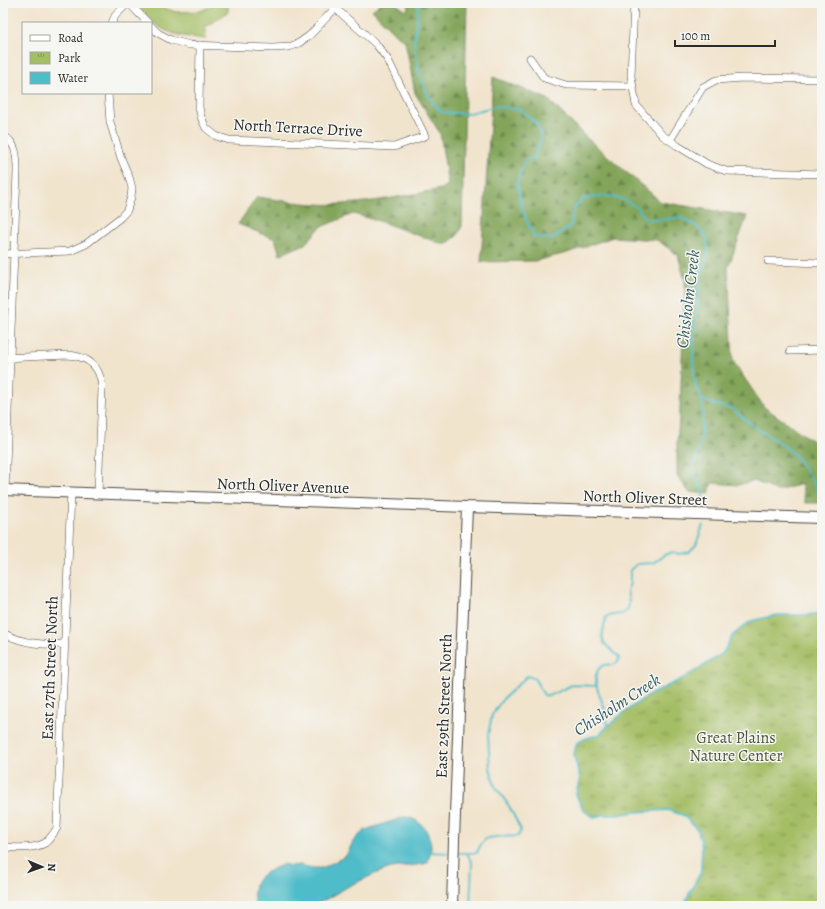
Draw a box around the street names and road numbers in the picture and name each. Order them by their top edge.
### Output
street label: North Terrace Drive [233,114,363,142]
street label: North Oliver Avenue [216,473,350,499]
street label: North Oliver Street [582,485,708,511]
street label: East 27th Street North [36,595,64,741]
street label: East 29th Street North [430,633,458,779]

